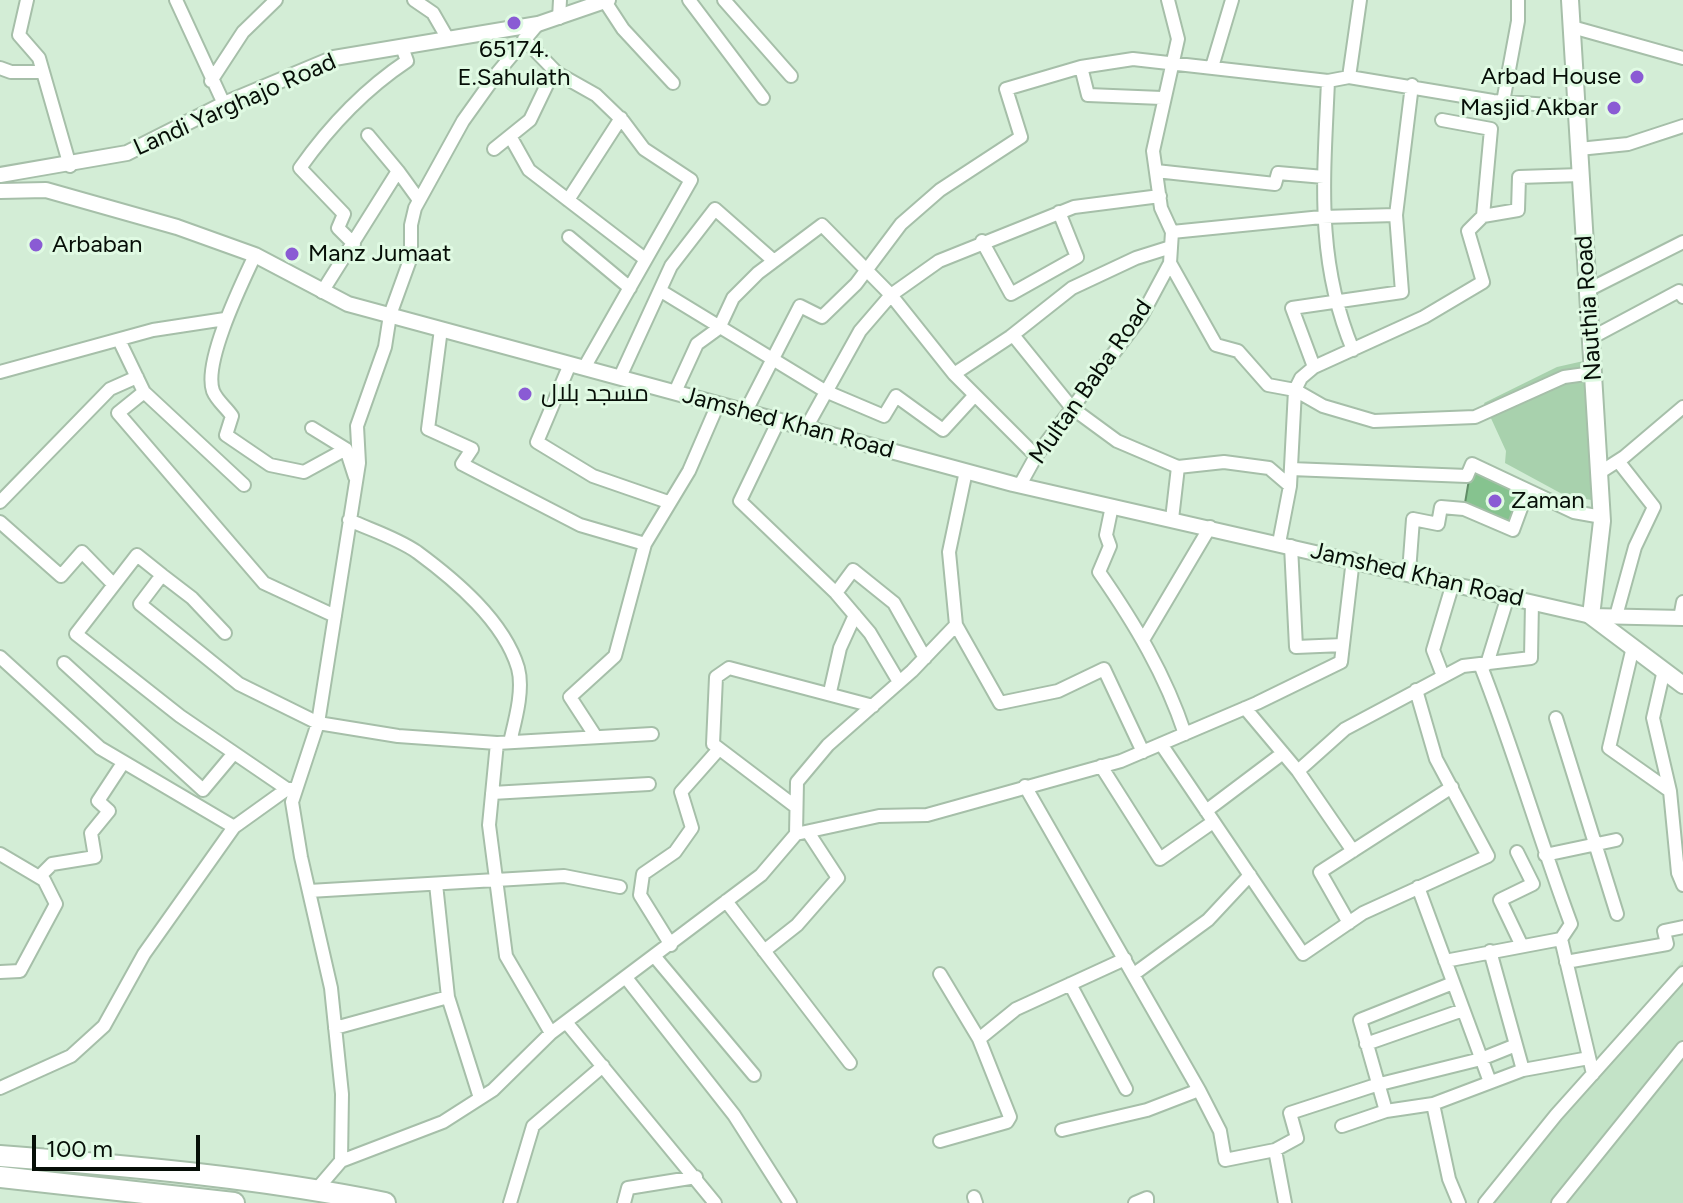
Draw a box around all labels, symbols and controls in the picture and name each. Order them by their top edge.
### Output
marker: 65174. E.Sahulath [505,14,523,32]
place label: 65174. E.Sahulath [458,36,570,92]
street label: Landi Yarghajo Road [129,47,341,163]
place label: Arbad House [1481,63,1621,91]
marker: Arbad House [1628,68,1646,86]
place label: Masjid Akbar [1460,94,1598,122]
marker: Masjid Akbar [1605,99,1623,117]
place label: Arbaban [52,231,142,259]
street label: Nauthia Road [1570,234,1608,382]
marker: Arbaban [27,236,45,254]
place label: Manz Jumaat [308,240,451,268]
marker: Manz Jumaat [283,245,301,263]
street label: Multan Baba Road [1024,294,1158,470]
place label: مسجد بلال [541,380,649,408]
street label: Jamshed Khan Road [679,381,897,465]
marker: مسجد بلال [516,385,534,403]
place label: Zaman [1511,487,1585,515]
marker: Zaman [1486,492,1504,510]
street label: Jamshed Khan Road [1308,537,1526,613]
scale bar [36,1119,204,1169]
text: 100 m [46,1134,113,1163]

